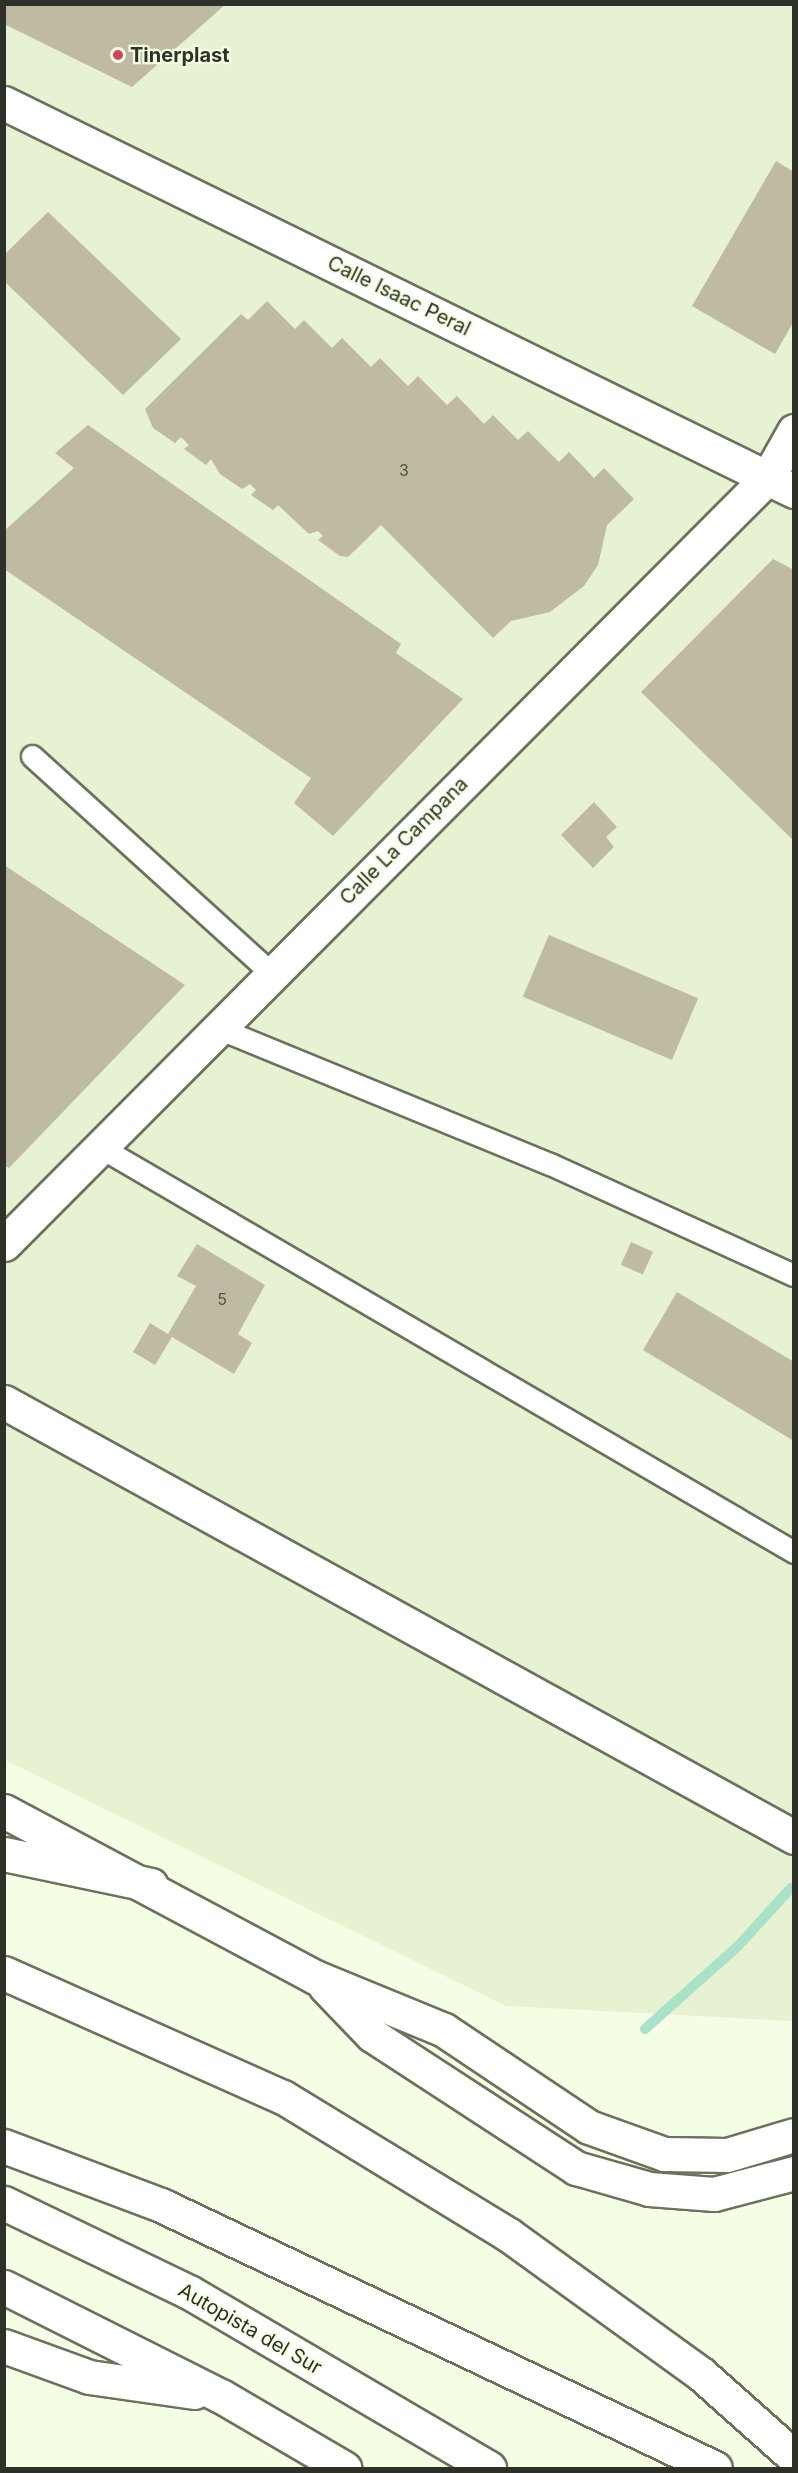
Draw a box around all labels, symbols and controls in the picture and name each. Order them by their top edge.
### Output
place label: Tinerplast [130,43,230,67]
marker: Tinerplast [111,48,125,62]
street label: Calle Isaac Peral [324,251,474,341]
house number: 3 [399,460,409,480]
street label: Calle La Campana [335,772,473,910]
house number: 5 [217,1289,227,1309]
street label: Autopista del Sur [174,2278,326,2380]

